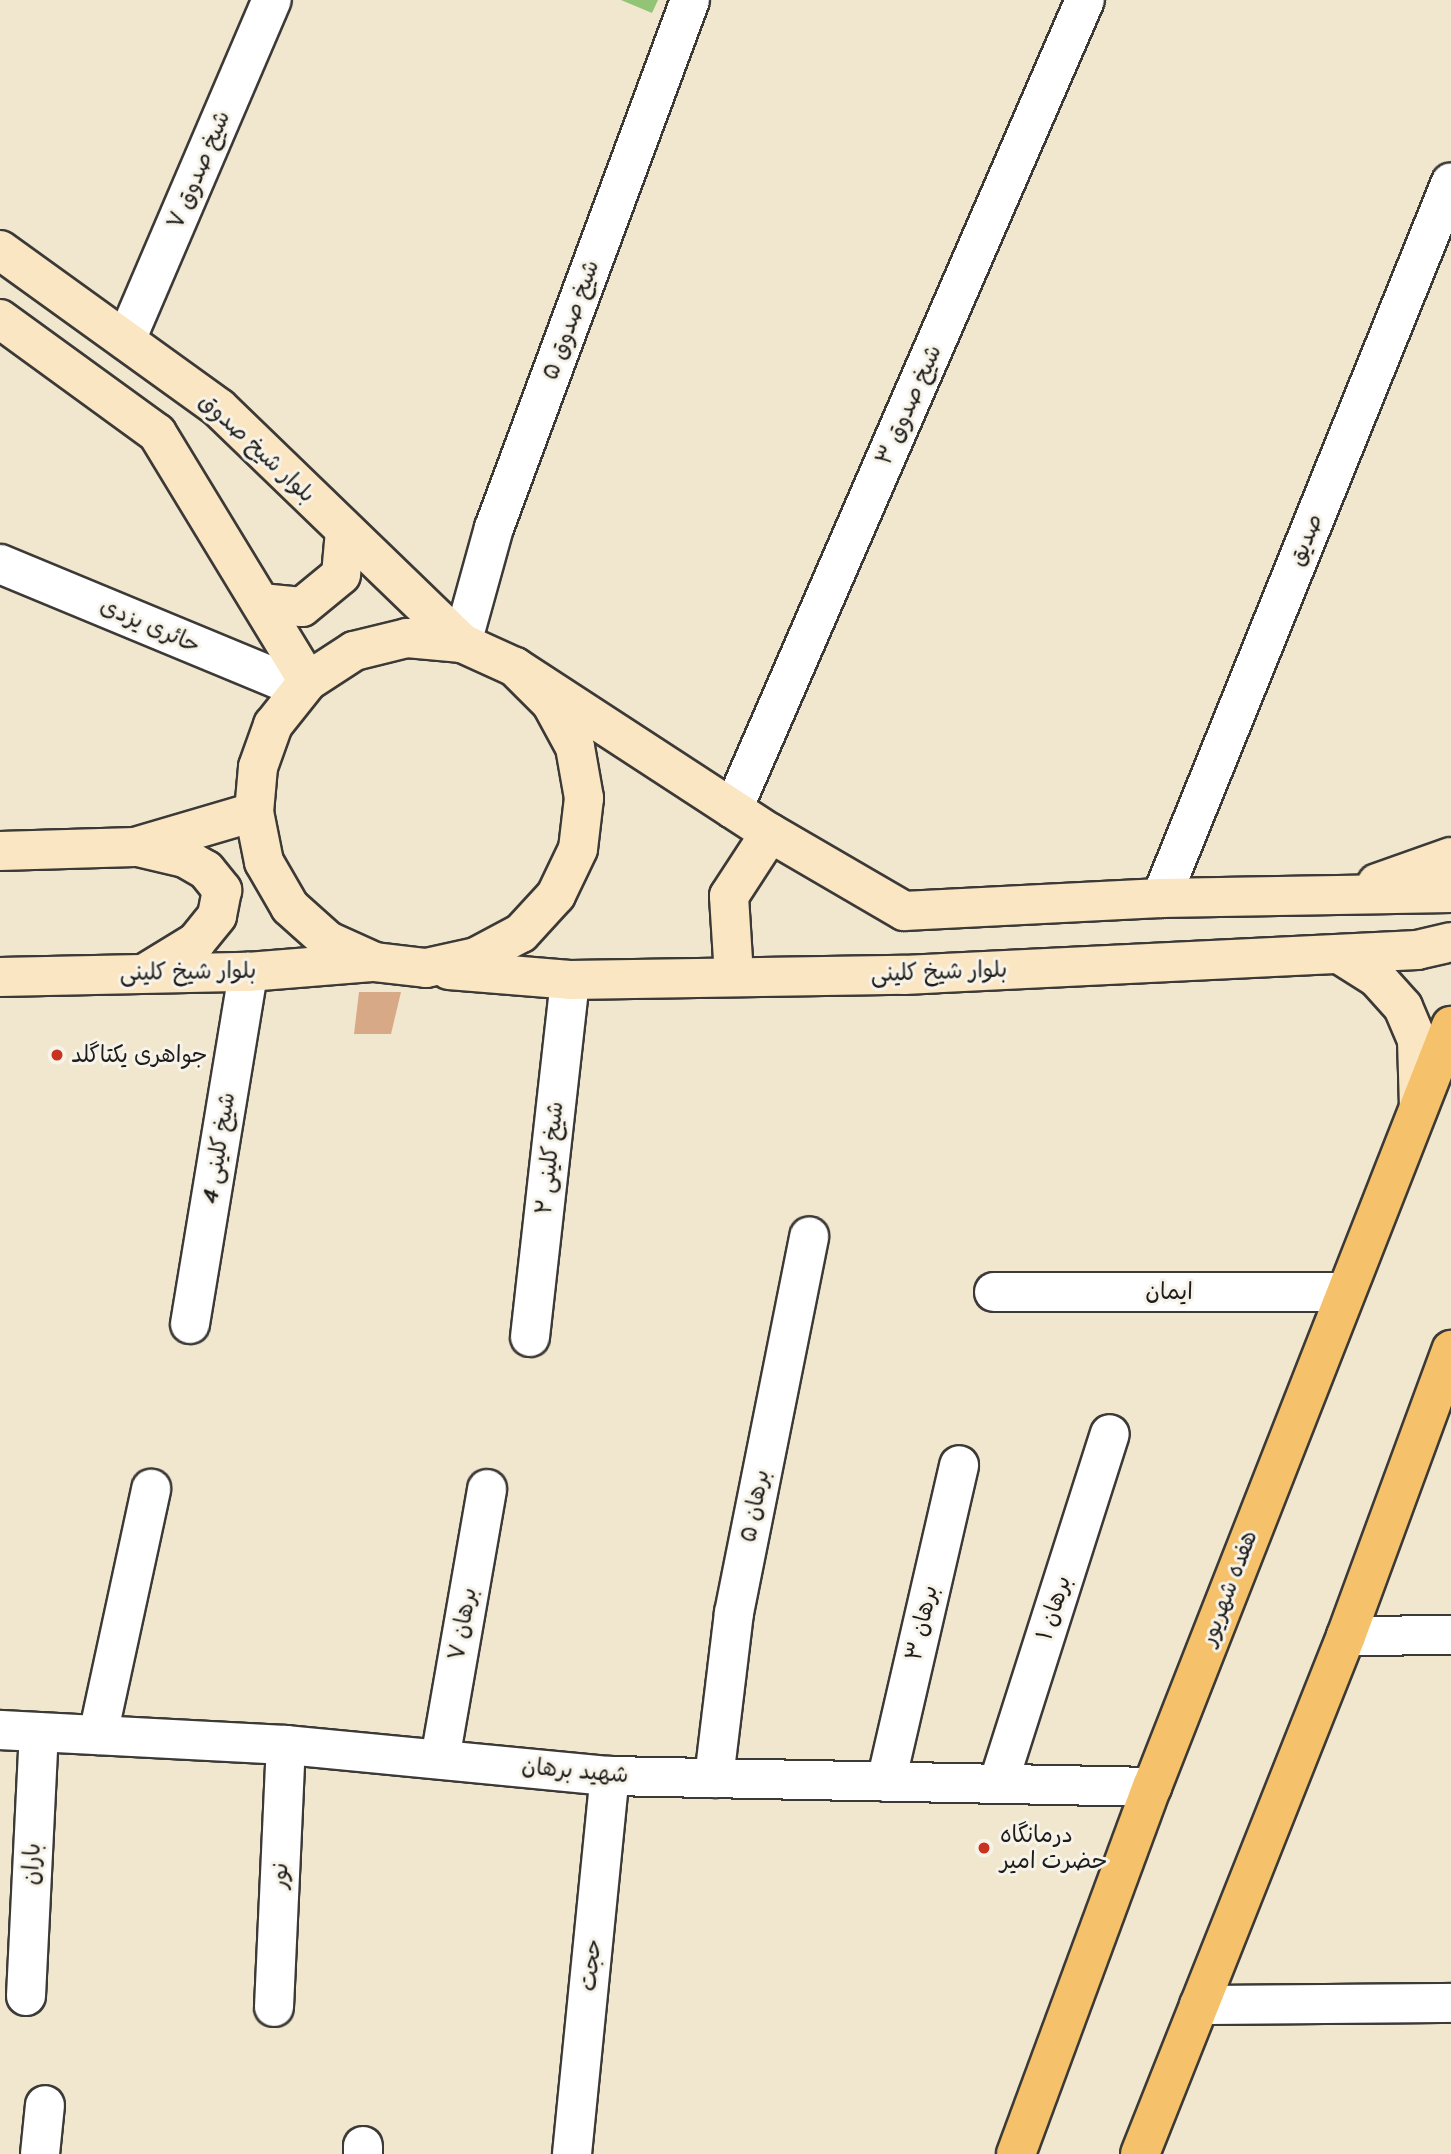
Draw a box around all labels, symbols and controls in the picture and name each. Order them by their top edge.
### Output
street label: شیخ صدوق ۷ [162,107,236,233]
street label: شیخ صدوق ۵ [537,256,605,384]
street label: شیخ صدوق ۳ [870,341,948,469]
street label: بلوار شیخ صدوق [193,387,321,509]
street label: صدیق [1283,510,1329,570]
street label: حائری یزدی [96,592,204,660]
street label: بلوار شیخ کلینی [870,956,1008,988]
street label: بلوار شیخ کلینی [119,957,257,987]
place label: جواهری یکتاگلد [71,1041,207,1069]
marker: جواهری یکتاگلد [49,1047,65,1063]
street label: شیخ کلینی 4 [197,1090,241,1206]
street label: شیخ کلینی ۲ [530,1100,570,1216]
street label: ایمان [1145,1278,1193,1306]
street label: برهان ۵ [734,1467,776,1545]
street label: هفده شهریور [1194,1527,1264,1649]
street label: برهان ۱ [1031,1572,1077,1644]
street label: برهان ۳ [900,1583,944,1663]
street label: برهان ۷ [443,1585,483,1663]
street label: شهید برهان [520,1753,630,1789]
place label: درمانگاه حضرت امیر [1000,1821,1107,1875]
marker: درمانگاه حضرت امیر [974,1838,994,1858]
street label: باران [17,1842,47,1886]
street label: نور [266,1862,294,1890]
street label: حجت [575,1937,607,1993]

